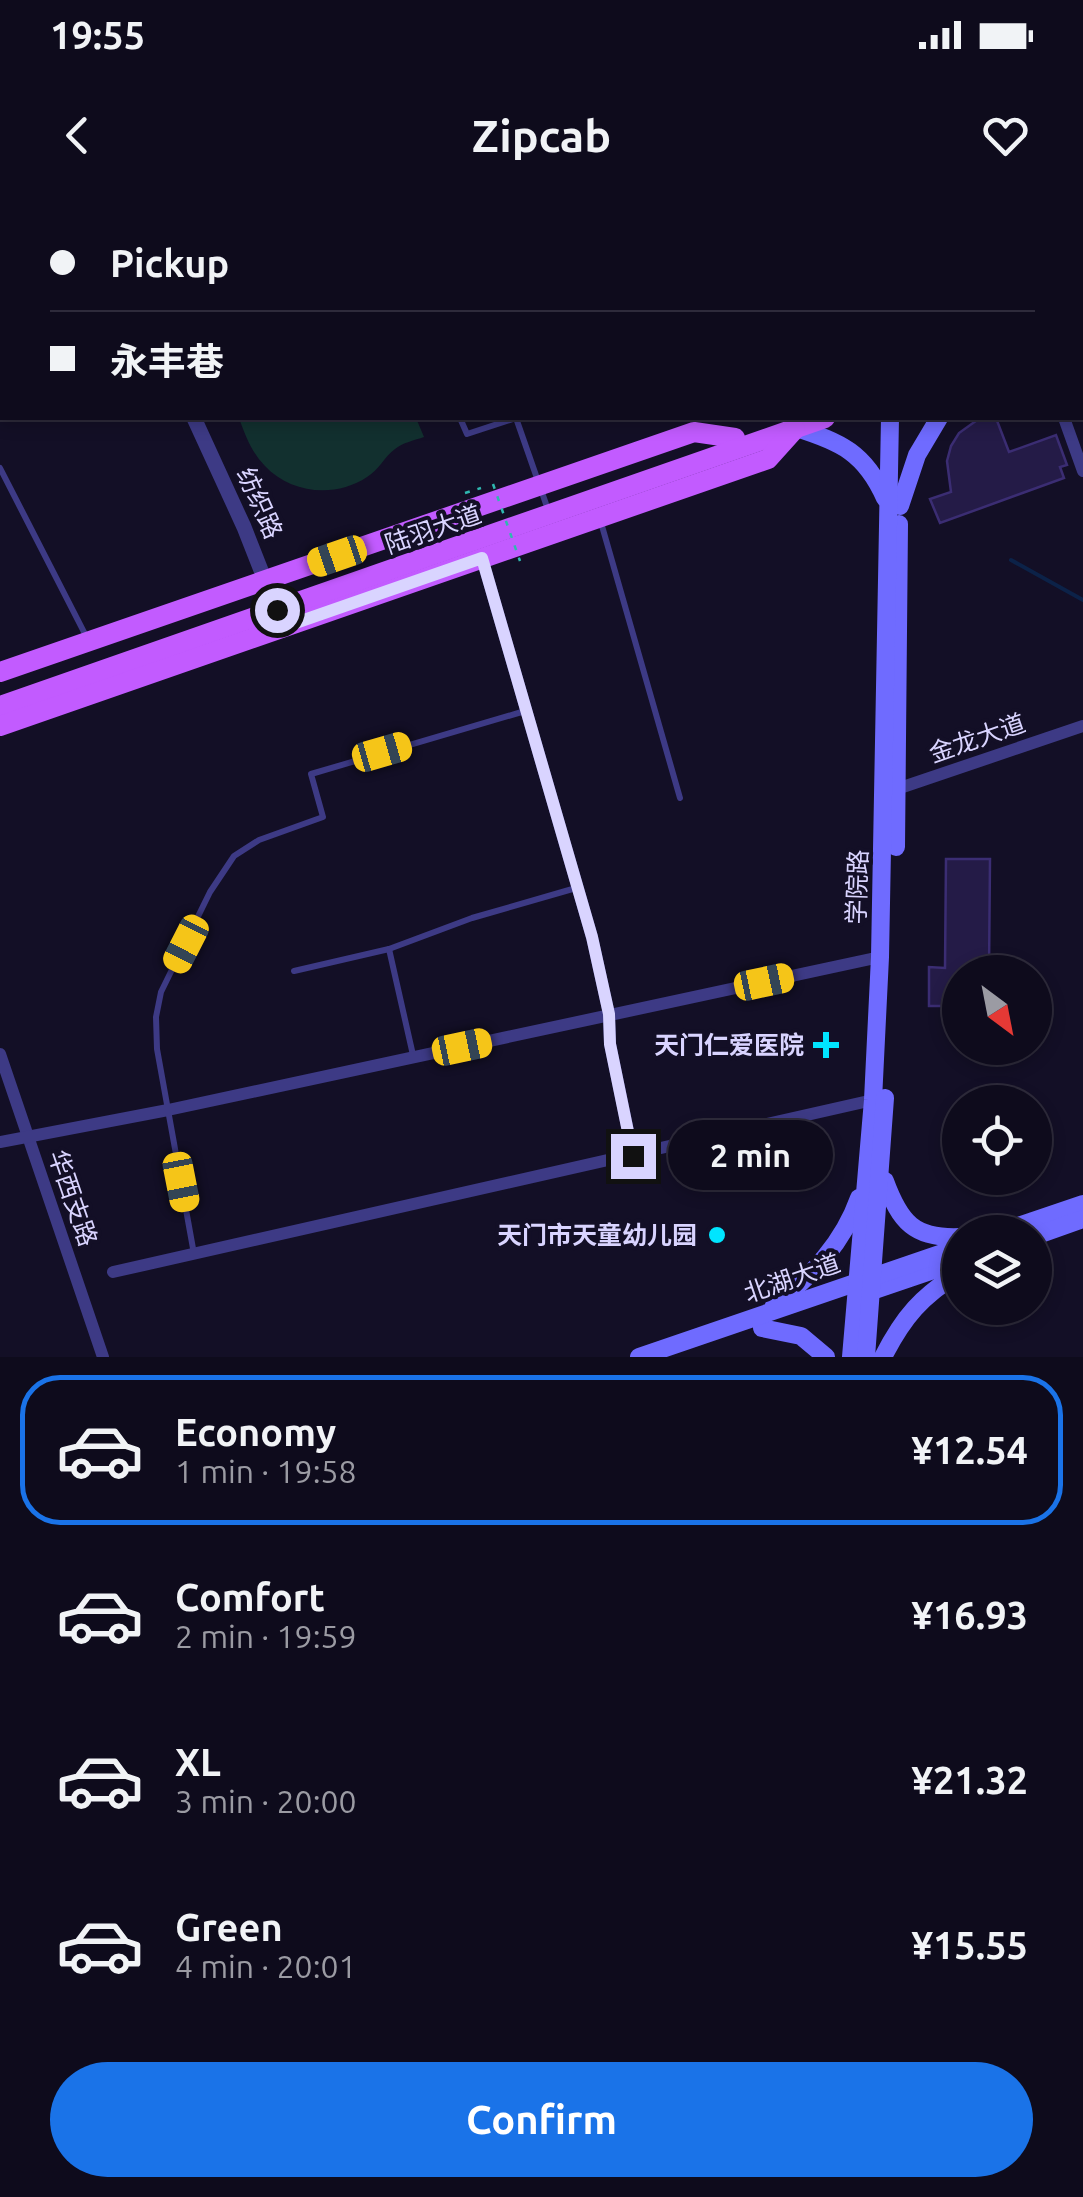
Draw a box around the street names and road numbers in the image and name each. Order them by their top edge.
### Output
street label: 纺织路 [232,463,288,543]
street label: 陆羽大道 [381,499,485,559]
street label: 金龙大道 [925,708,1029,768]
street label: 学院路 [842,849,872,925]
street label: 华西支路 [43,1146,103,1250]
street label: 北湖大道 [740,1248,844,1308]

